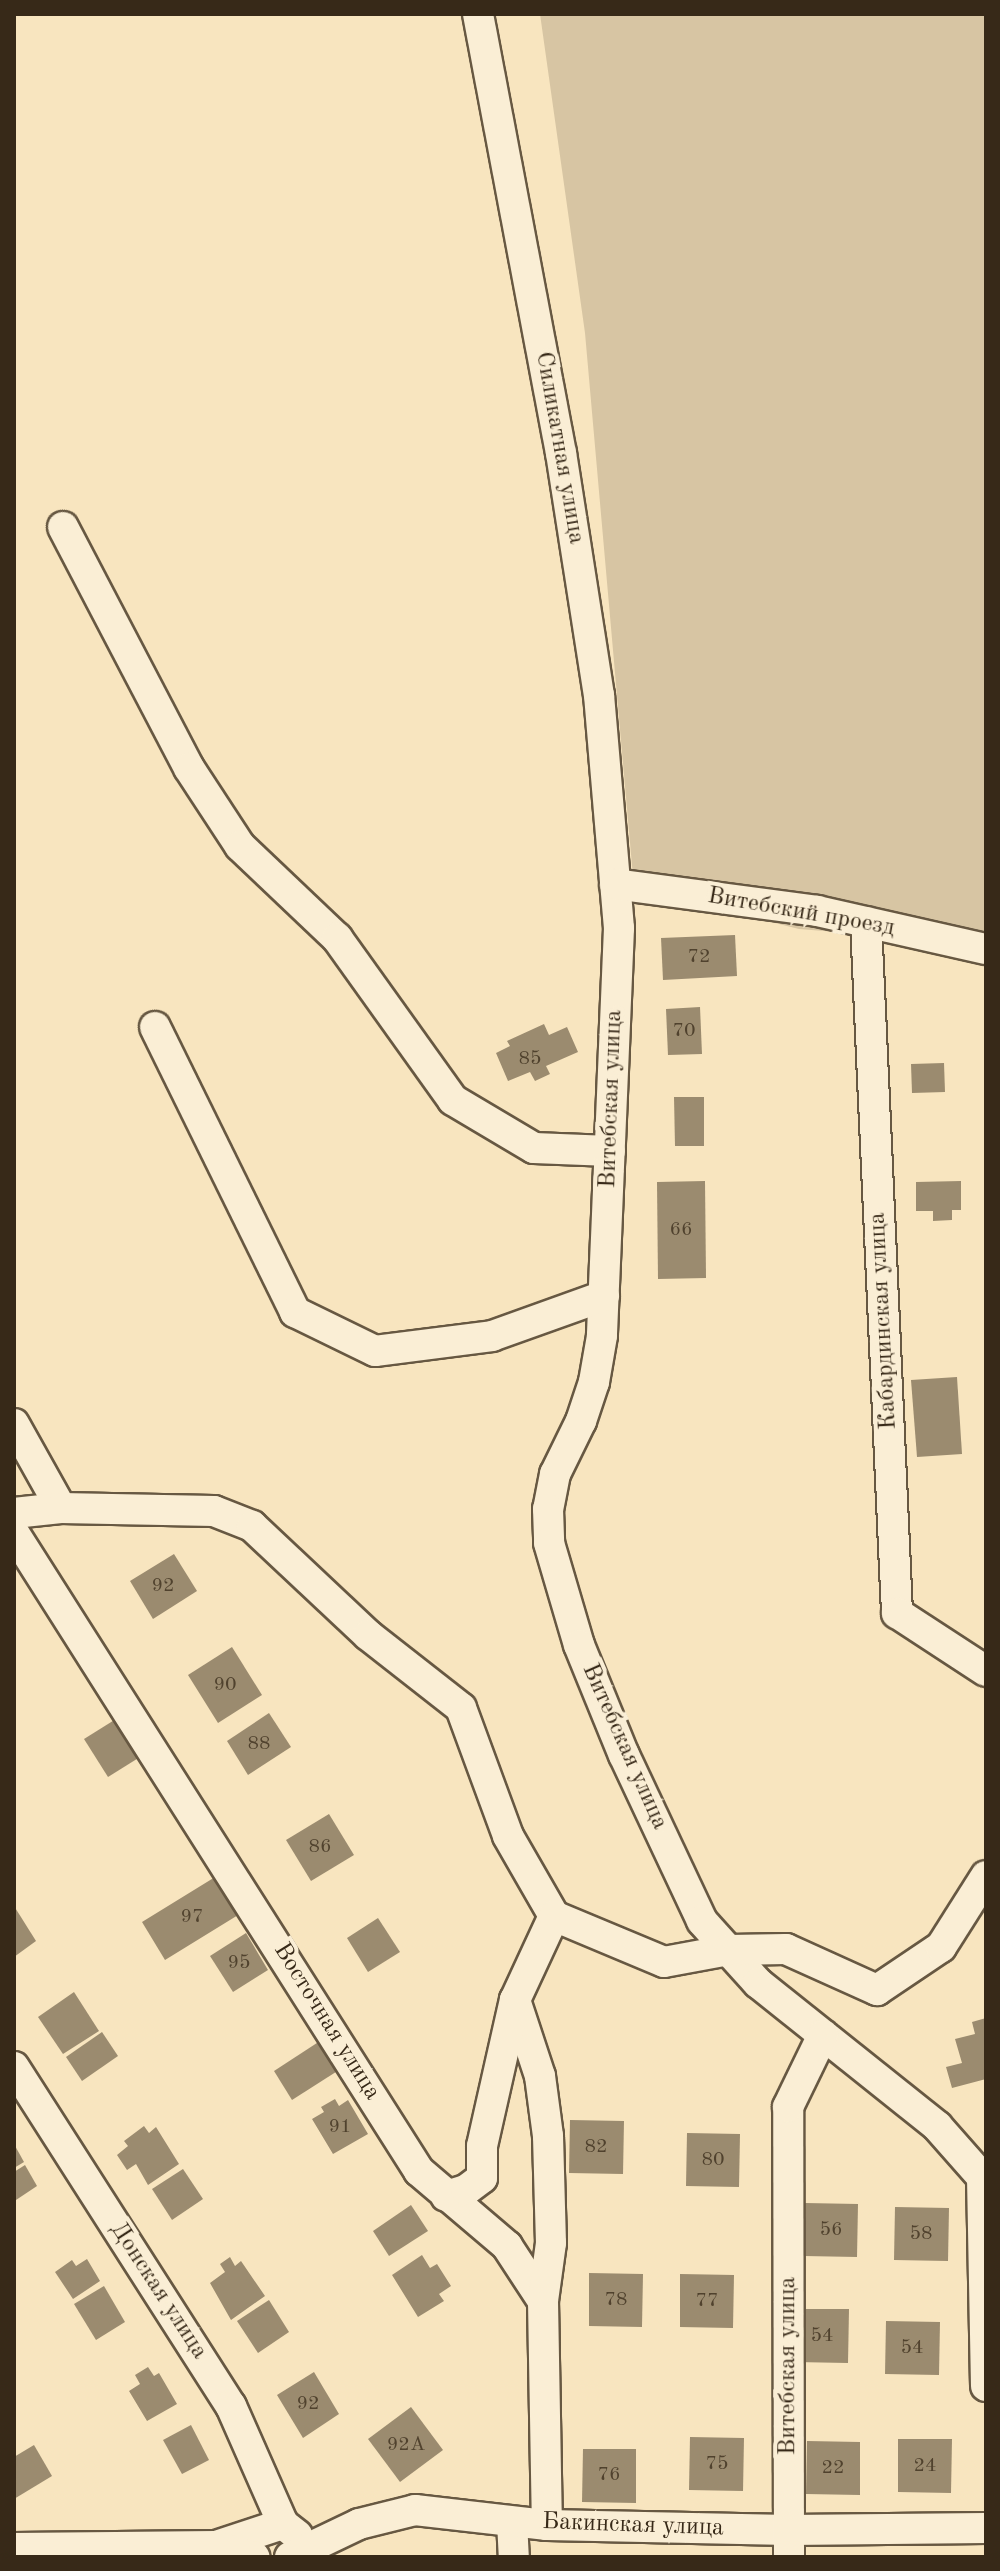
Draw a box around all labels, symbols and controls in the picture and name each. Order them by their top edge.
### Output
street label: Силикатная улица [528,350,590,546]
street label: Витебский проезд [705,882,897,944]
house number: 72 [687,945,711,969]
street label: Витебская улица [594,1009,630,1189]
house number: 70 [672,1019,696,1043]
house number: 85 [518,1047,542,1071]
street label: Кабардинская улица [864,1212,904,1430]
house number: 66 [669,1218,693,1242]
house number: 92 [151,1574,175,1598]
street label: Витебская улица [575,1660,673,1834]
house number: 90 [213,1673,237,1697]
house number: 88 [247,1732,271,1756]
house number: 86 [308,1835,332,1859]
house number: 97 [180,1905,204,1929]
street label: Восточная улица [266,1938,386,2106]
house number: 95 [227,1951,251,1975]
house number: 91 [328,2115,352,2139]
house number: 82 [584,2135,608,2159]
house number: 80 [701,2148,725,2172]
street label: Донская улица [103,2217,213,2365]
house number: 56 [819,2218,843,2242]
house number: 58 [909,2222,933,2246]
street label: Витебская улица [775,2277,803,2455]
house number: 78 [604,2288,628,2312]
house number: 77 [695,2289,719,2313]
house number: 54 [810,2324,834,2348]
house number: 54 [900,2336,924,2360]
house number: 92 [296,2392,320,2416]
house number: 92А [387,2433,425,2457]
house number: 75 [705,2452,729,2476]
house number: 24 [913,2454,937,2478]
house number: 22 [821,2456,845,2480]
house number: 76 [597,2463,621,2487]
street label: Бакинская улица [542,2508,724,2544]

